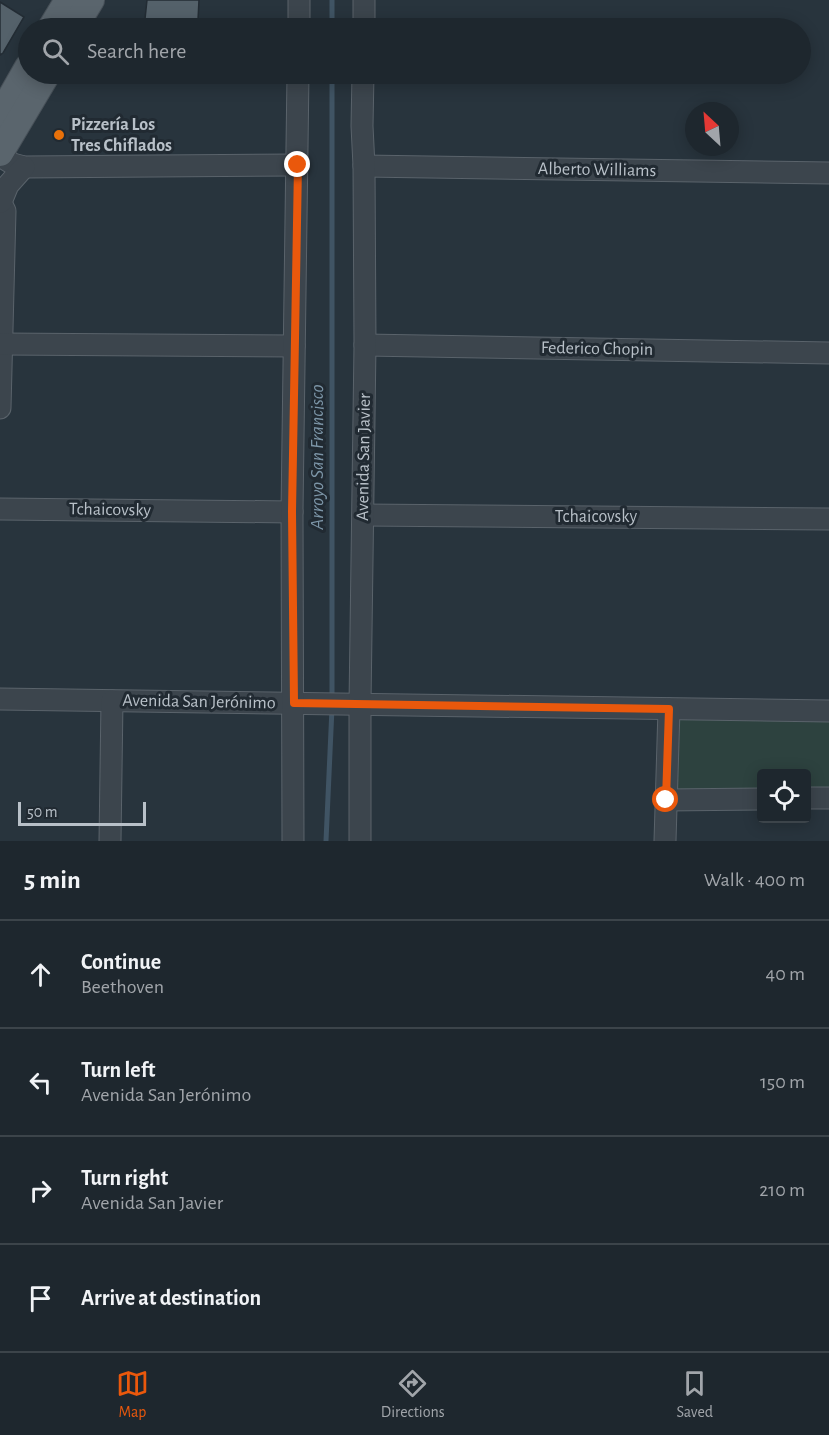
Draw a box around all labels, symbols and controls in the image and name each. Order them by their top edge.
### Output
search box [18,18,811,84]
icon: search [39,35,72,68]
text: Search here [87,40,186,62]
north arrow [685,102,739,156]
place label: Pizzería Los Tres Chiflados [71,116,172,155]
marker: Pizzería Los Tres Chiflados [52,128,66,142]
route end [284,151,310,177]
street label: Alberto Williams [538,160,656,180]
street label: Federico Chopin [541,339,653,359]
water label: Arroyo San Francisco [307,384,327,531]
street label: Avenida San Javier [354,393,374,521]
street label: Tchaicovsky [69,500,152,520]
street label: Tchaicovsky [555,508,637,526]
street label: Avenida San Jerónimo [122,692,276,712]
map controls [757,769,811,823]
button: locate [757,769,811,823]
route start [652,786,678,812]
scale bar [18,799,146,826]
text: 50 m [27,804,58,820]
text: 5 min [24,867,81,893]
text: Walk · 400 m [704,870,805,890]
text: Continue [81,951,161,973]
icon: ahead [24,958,57,991]
text: 40 m [766,964,805,984]
text: Beethoven [81,977,164,997]
text: Turn left [81,1059,155,1081]
icon: left [24,1066,57,1099]
text: 150 m [760,1072,805,1092]
text: Avenida San Jerónimo [81,1085,251,1105]
text: Turn right [81,1167,168,1189]
icon: right [24,1174,57,1207]
text: 210 m [759,1180,805,1200]
text: Avenida San Javier [81,1193,223,1213]
icon: arrive [24,1282,57,1315]
text: Arrive at destination [81,1287,261,1309]
tab: Map [116,1367,149,1422]
tab: Directions [381,1367,445,1422]
tab: Saved [676,1367,713,1422]

